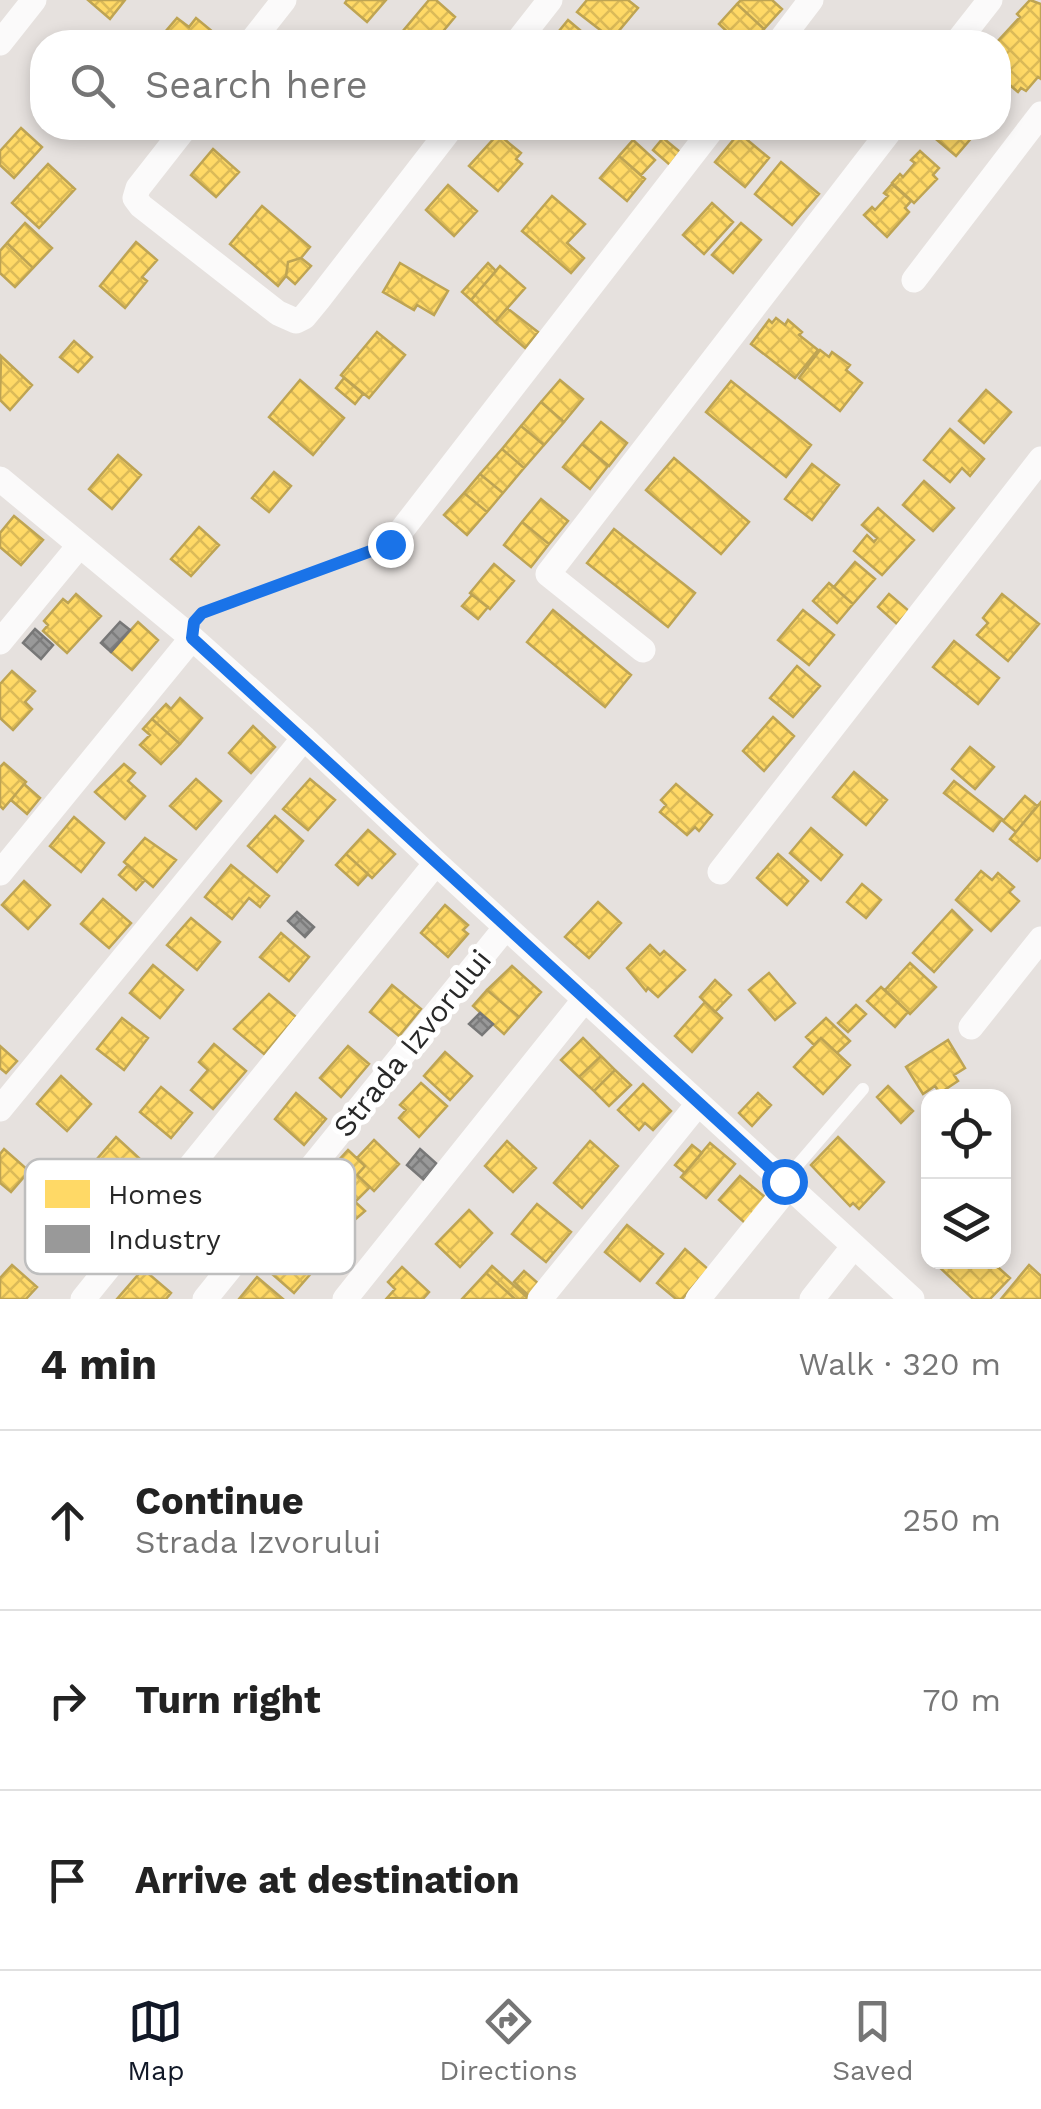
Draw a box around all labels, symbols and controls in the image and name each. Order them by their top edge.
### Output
search box [30,30,1011,140]
icon: search [65,58,120,113]
text: Search here [145,63,368,107]
route end [368,522,414,568]
street label: Strada Izvorului [326,942,498,1144]
map controls [921,1089,1011,1269]
button: locate [921,1089,1011,1179]
legend [25,1159,355,1274]
route start [762,1159,808,1205]
text: Homes [108,1178,203,1211]
button: layers [921,1179,1011,1269]
text: Industry [108,1223,221,1256]
text: 4 min [40,1340,157,1389]
text: Walk · 320 m [799,1345,1001,1383]
text: Continue [135,1479,304,1523]
icon: ahead [40,1493,95,1548]
text: 250 m [902,1501,1001,1539]
text: Strada Izvorului [135,1523,381,1561]
icon: right [40,1673,95,1728]
text: Turn right [135,1678,321,1722]
text: 70 m [922,1681,1001,1719]
icon: arrive [40,1853,95,1908]
text: Arrive at destination [135,1858,520,1902]
tab: Map [127,1994,185,2087]
tab: Directions [439,1994,578,2087]
tab: Saved [832,1994,914,2087]

